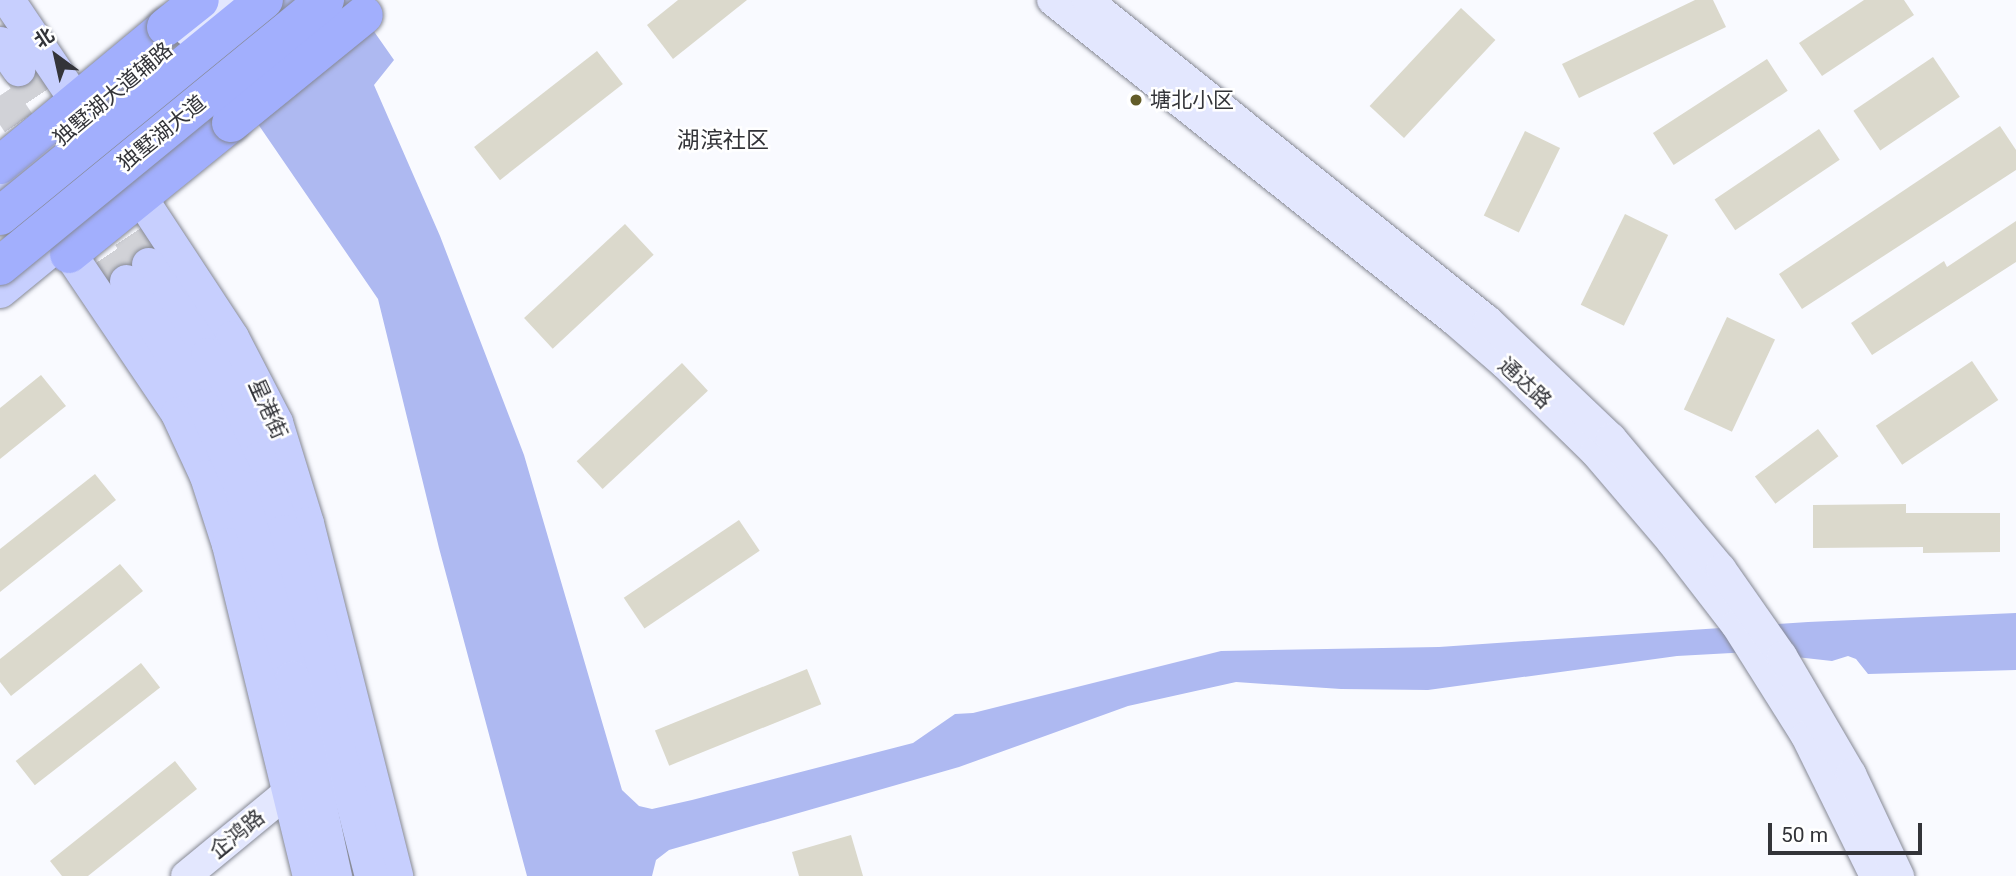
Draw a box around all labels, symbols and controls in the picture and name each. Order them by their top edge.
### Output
north arrow [21,21,91,91]
text: 北 [30,23,59,53]
street label: 独墅湖大道辅路 [49,37,177,151]
place label: 塘北小区 [1150,87,1234,113]
street label: 独墅湖大道 [113,90,211,176]
marker: 塘北小区 [1128,92,1144,108]
district label: 湖滨社区 [677,127,769,155]
street label: 通达路 [1493,352,1557,414]
street label: 星港街 [244,375,292,443]
street label: 企鸿路 [205,804,269,864]
scale bar [1771,810,1925,854]
text: 50 m [1781,823,1828,847]

